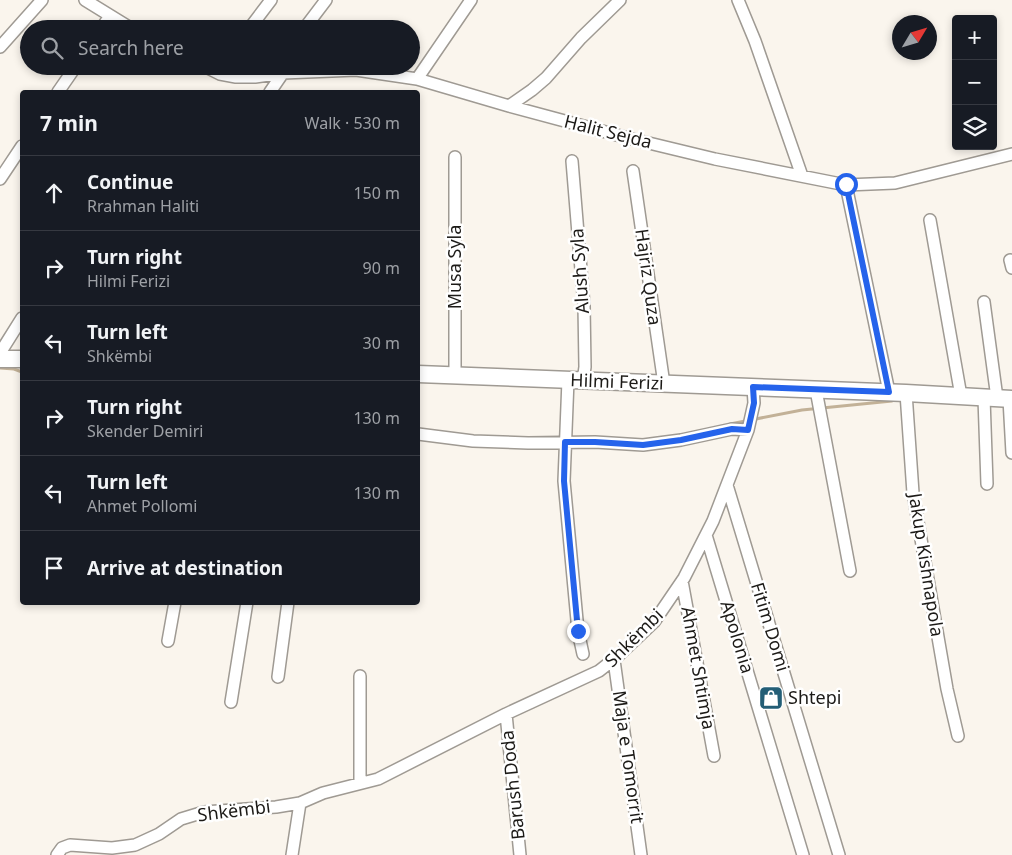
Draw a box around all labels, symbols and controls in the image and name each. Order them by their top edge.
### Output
north arrow [892,15,937,60]
map controls [952,15,997,150]
button: + [952,15,997,60]
search box [20,20,420,75]
icon: search [38,34,66,62]
text: Search here [78,35,184,61]
button: − [952,60,997,105]
button: layers [952,105,997,150]
text: 7 min [40,109,98,137]
street label: Halit Sejda [562,109,655,154]
text: Walk · 530 m [305,112,400,134]
text: Continue [87,169,173,195]
route start [835,173,858,196]
icon: ahead [40,179,68,207]
text: 150 m [353,182,400,204]
text: Rrahman Haliti [87,195,199,217]
street label: Musa Syla [442,225,466,309]
street label: Hajriz Quza [630,227,668,327]
street label: Alush Syla [564,228,594,315]
text: Turn right [87,244,182,270]
icon: right [40,254,68,282]
text: 90 m [363,257,400,279]
text: Hilmi Ferizi [87,270,170,292]
text: Turn left [87,319,168,345]
icon: left [40,329,68,357]
text: 30 m [363,332,400,354]
text: Shkëmbi [87,345,152,367]
street label: Hilmi Ferizi [570,367,664,395]
text: Turn right [87,394,182,420]
icon: right [40,404,68,432]
text: 130 m [353,407,400,429]
text: Skender Demiri [87,420,203,442]
text: Turn left [87,469,168,495]
icon: left [40,479,68,507]
text: 130 m [353,482,400,504]
street label: Jakup Kishnapola [903,489,950,638]
text: Ahmet Pollomi [87,495,197,517]
icon: arrive [40,554,68,582]
text: Arrive at destination [87,555,283,581]
street label: Fitim Domi [746,579,796,674]
street label: Apolonia [716,597,760,676]
street label: Shkëmbi [599,603,668,672]
street label: Ahmet Shtimja [676,604,722,731]
route end [567,620,590,643]
shop icon: Shtepi [758,685,784,711]
place label: Shtepi [788,685,841,709]
street label: Maja e Tomorrit [608,689,650,825]
street label: Barush Doda [494,729,530,841]
street label: Shkëmbi [196,794,272,826]

